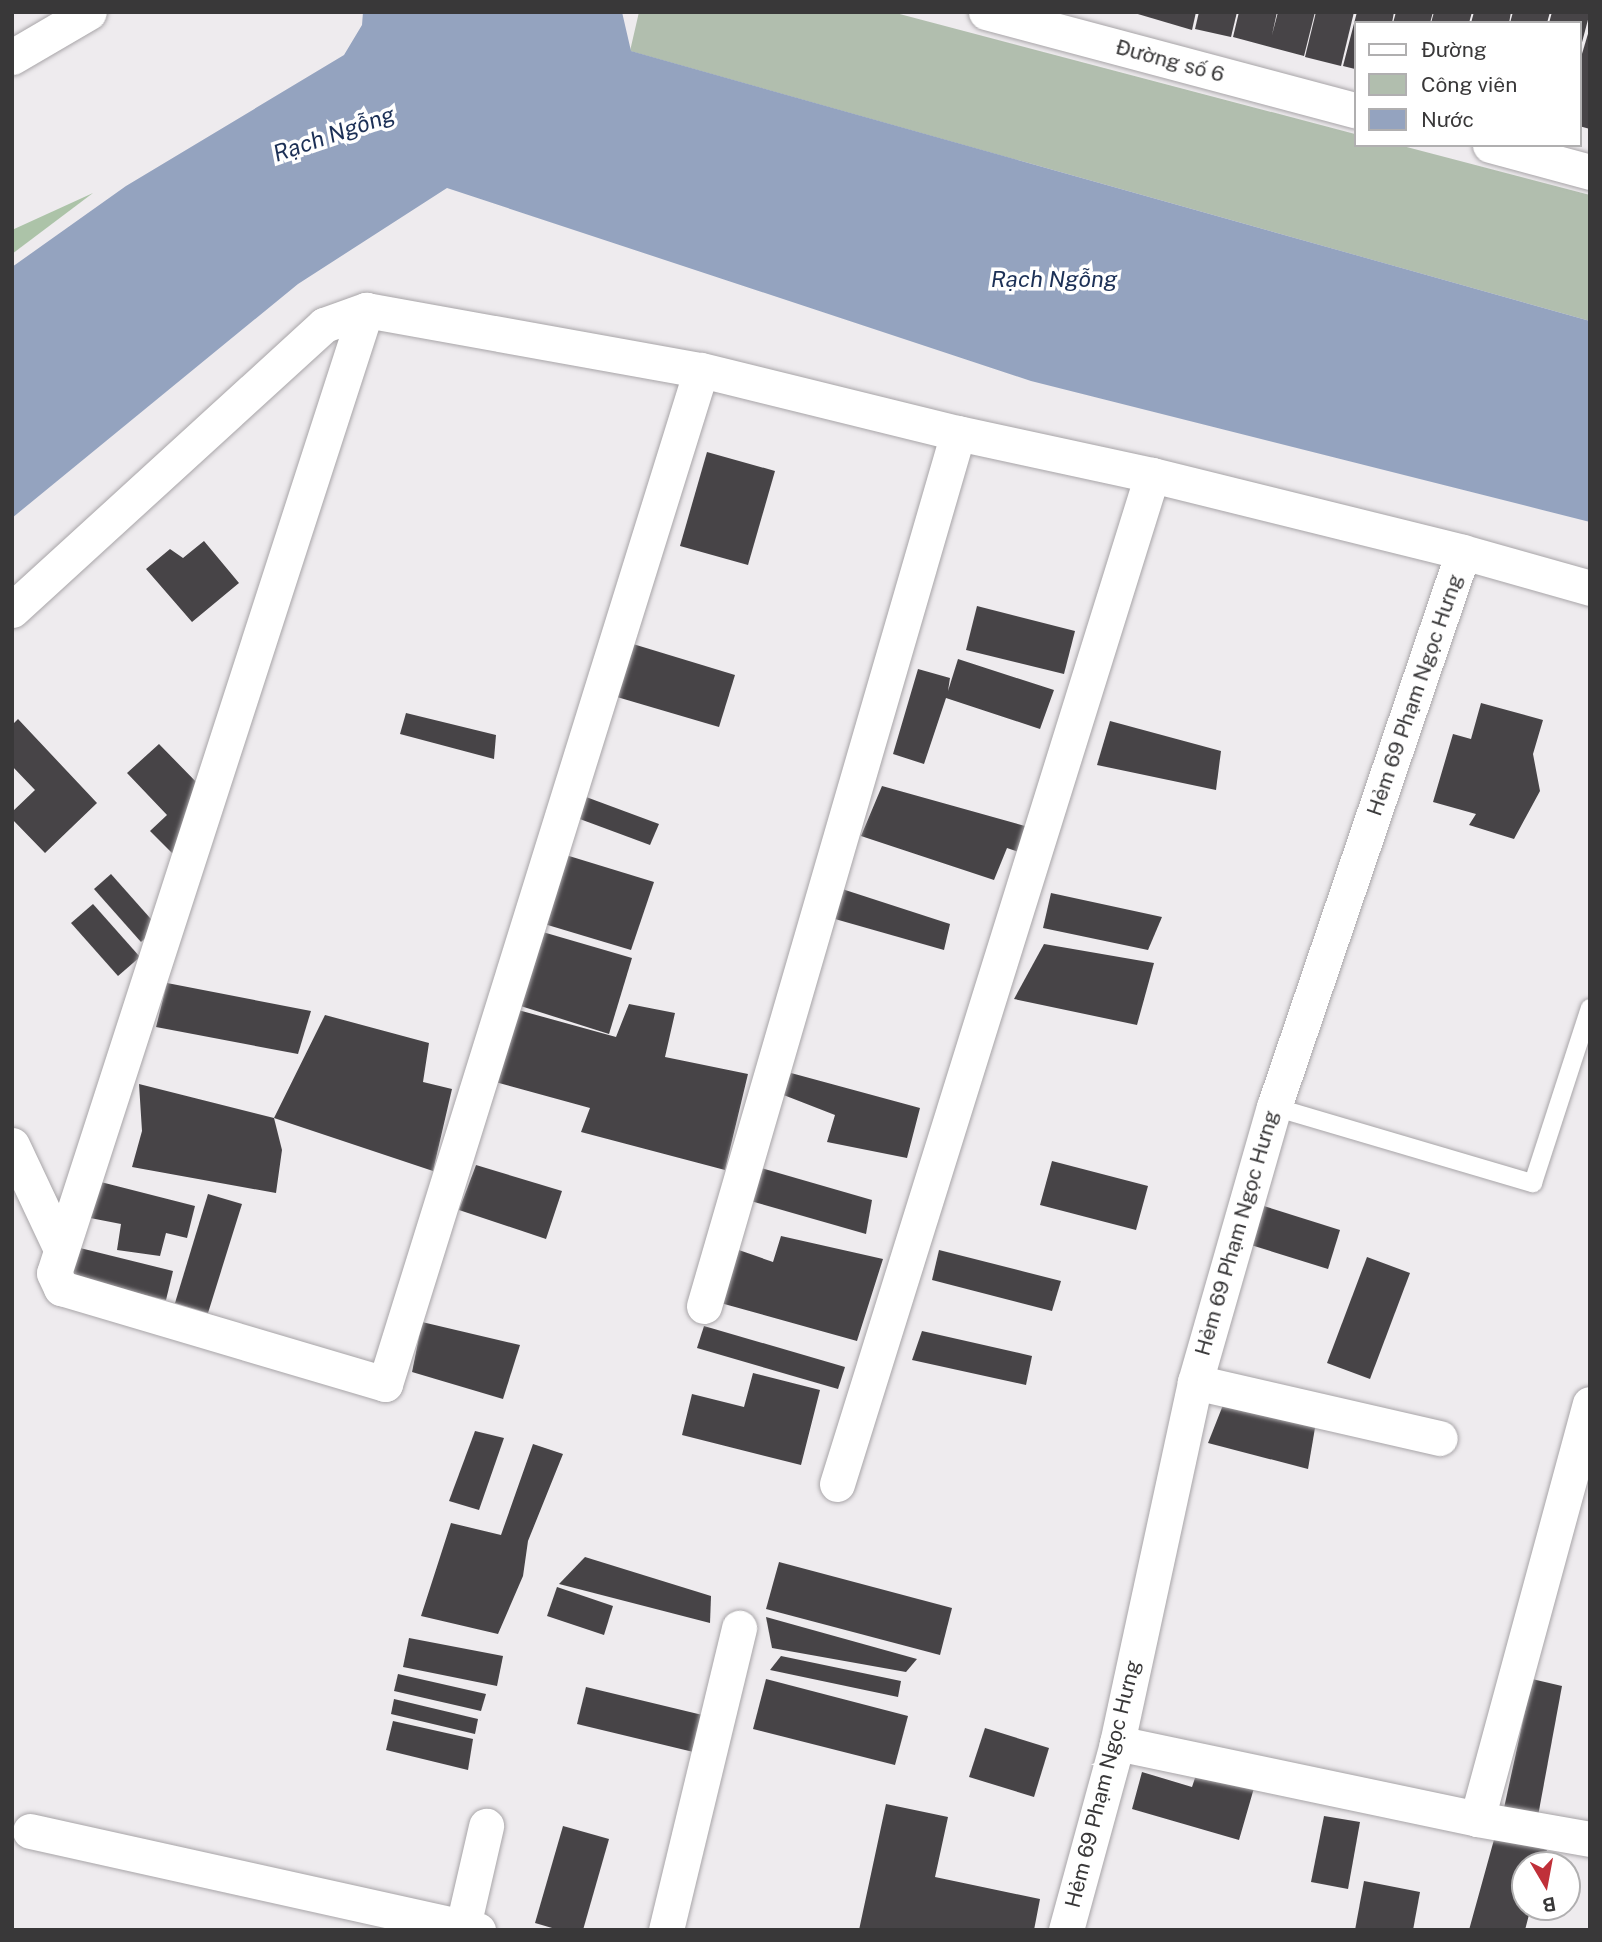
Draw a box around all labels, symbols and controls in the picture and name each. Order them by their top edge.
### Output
legend [1354,21,1581,147]
street label: Đường số 6 [1113,34,1227,88]
text: Đường [1421,37,1487,62]
text: Công viên [1421,72,1517,97]
water label: Rạch Ngỗng [270,100,398,168]
text: Nước [1421,107,1474,132]
water label: Rạch Ngỗng [991,265,1117,293]
street label: Hẻm 69 Phạm Ngọc Hưng [1362,571,1468,819]
street label: Hẻm 69 Phạm Ngọc Hưng [1190,1107,1284,1359]
street label: Hẻm 69 Phạm Ngọc Hưng [1060,1658,1146,1910]
north arrow [1511,1851,1581,1921]
text: B [1541,1893,1558,1917]

